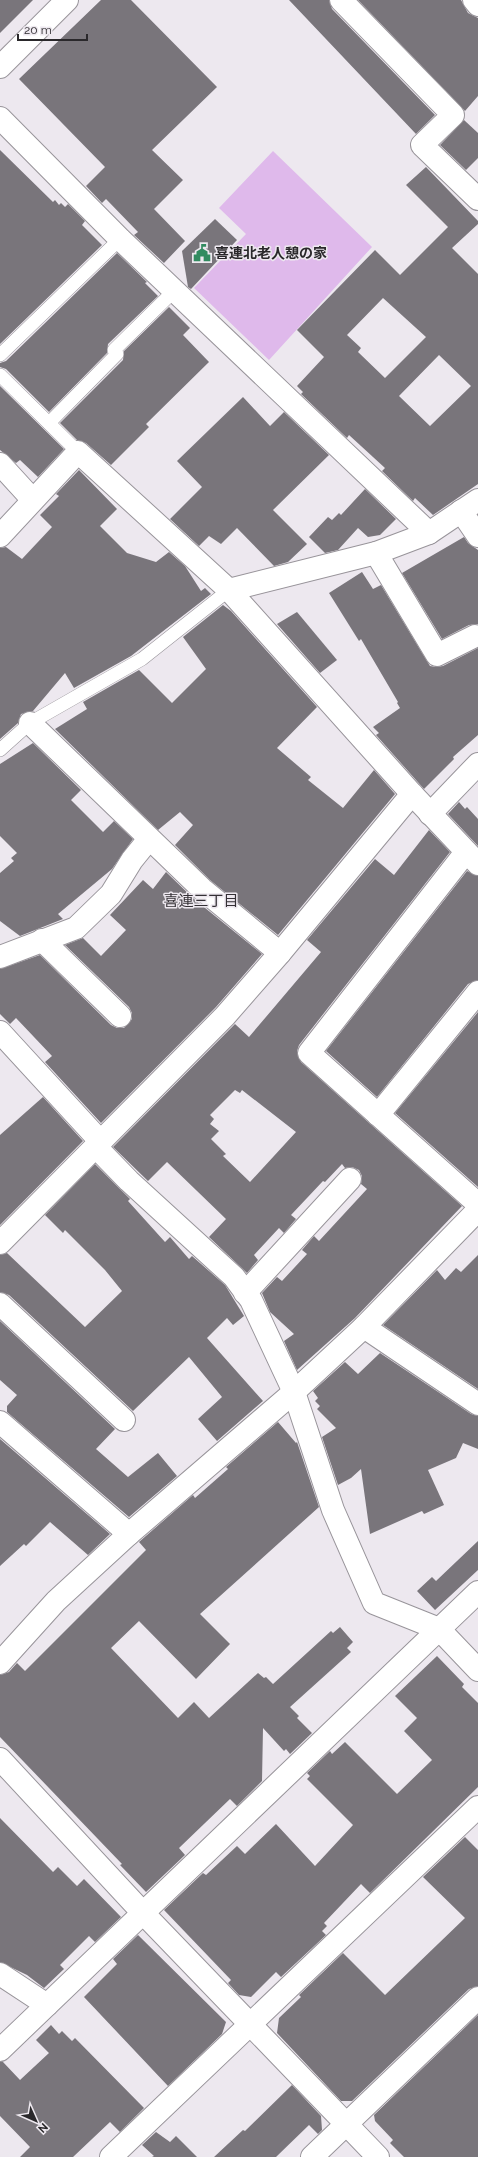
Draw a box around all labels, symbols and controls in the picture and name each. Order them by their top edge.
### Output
scale bar [18,16,87,42]
text: 20 m [24,23,52,37]
public building icon: 喜連北老人憩の家 [192,243,212,263]
place label: 喜連北老人憩の家 [215,245,327,261]
district label: 喜連三丁目 [163,892,239,910]
north arrow [16,2101,56,2141]
text: N [35,2120,50,2135]

